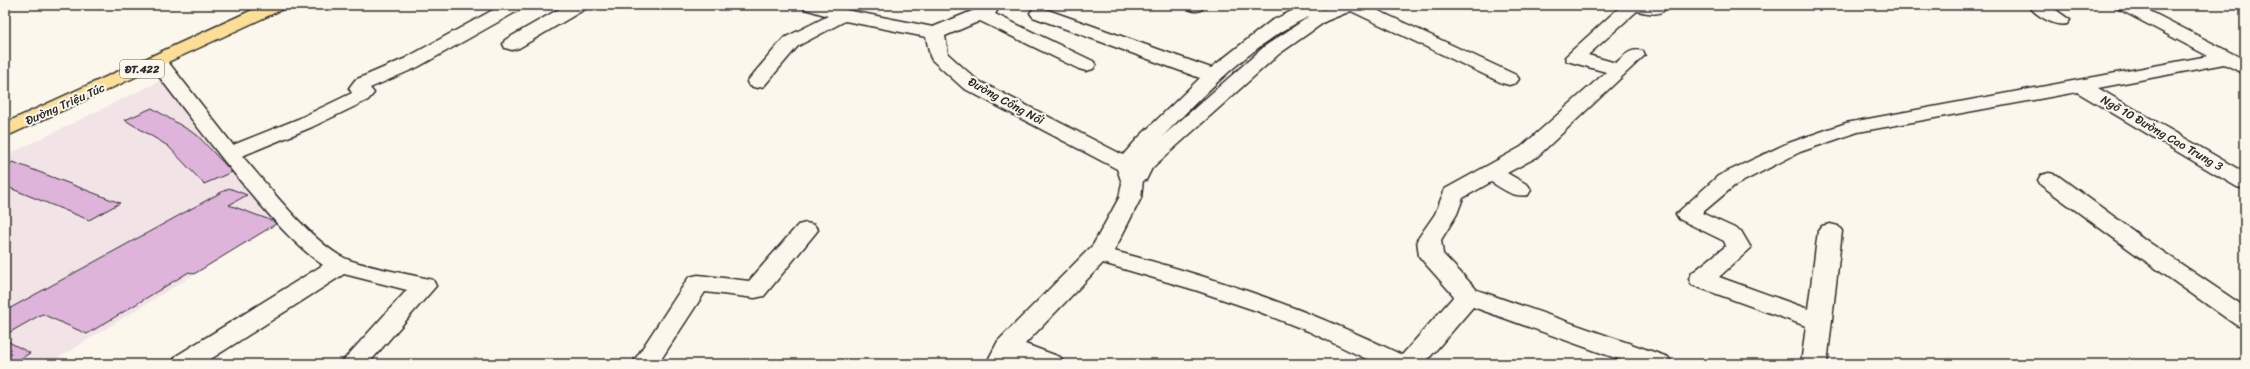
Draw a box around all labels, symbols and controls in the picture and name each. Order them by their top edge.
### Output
road number: ĐT.422 [120,60,164,78]
street label: Đường Cổng Nổi [964,71,1049,131]
street label: Đường Triệu Túc [22,77,108,131]
street label: Ngõ 10 Đường Cao Trung 3 [2097,89,2228,177]

